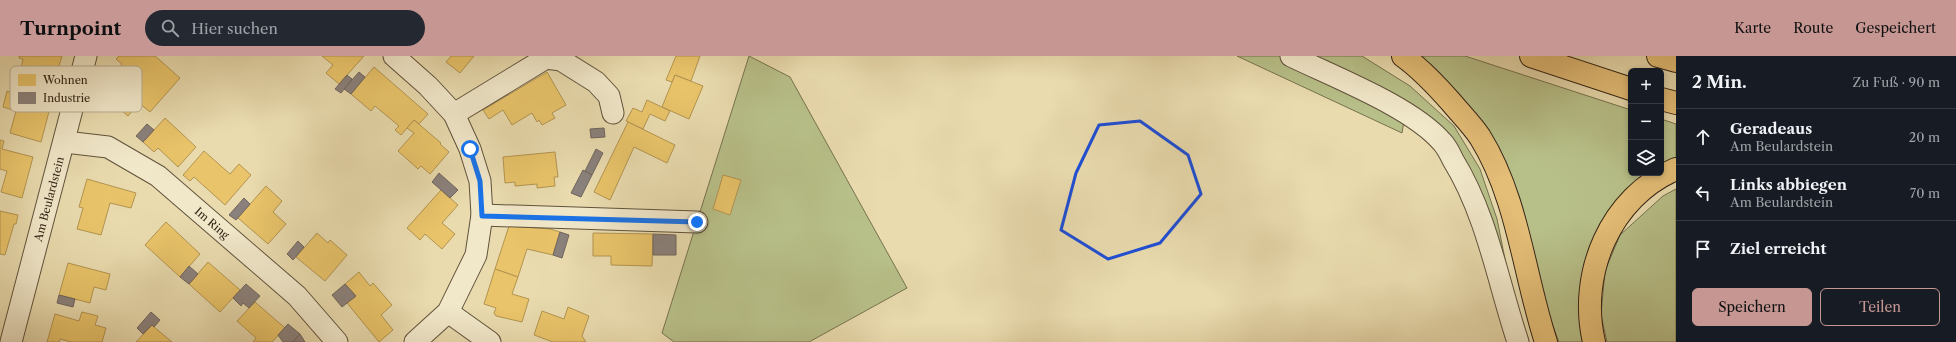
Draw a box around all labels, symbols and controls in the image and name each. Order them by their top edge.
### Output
search box [145,10,425,46]
text: Turnpoint [20,17,121,40]
icon: search [159,17,181,39]
text: Hier suchen [191,19,278,38]
text: Karte [1734,19,1771,37]
text: Route [1793,19,1833,37]
text: Gespeichert [1855,19,1936,37]
legend [10,66,142,112]
map controls [1628,68,1664,176]
button: + [1628,68,1664,104]
text: 2 Min. [1692,72,1747,92]
text: Wohnen [42,73,88,87]
text: Zu Fuß · 90 m [1853,74,1940,90]
text: Industrie [43,91,90,105]
button: − [1628,104,1664,140]
text: Geradeaus [1730,119,1812,138]
icon: ahead [1692,126,1714,148]
text: 20 m [1909,129,1940,145]
text: Am Beulardstein [1730,138,1833,154]
route start [461,140,479,158]
button: layers [1628,140,1664,176]
street label: Am Beulardstein [31,155,67,244]
text: Links abbiegen [1730,175,1847,194]
icon: left [1692,182,1714,204]
text: 70 m [1910,185,1940,201]
text: Am Beulardstein [1730,194,1833,210]
street label: Im Ring [192,204,232,242]
route end [688,213,706,231]
icon: arrive [1692,238,1714,260]
text: Ziel erreicht [1730,239,1826,258]
button: Speichern [1692,288,1812,326]
button: Teilen [1820,288,1940,326]

